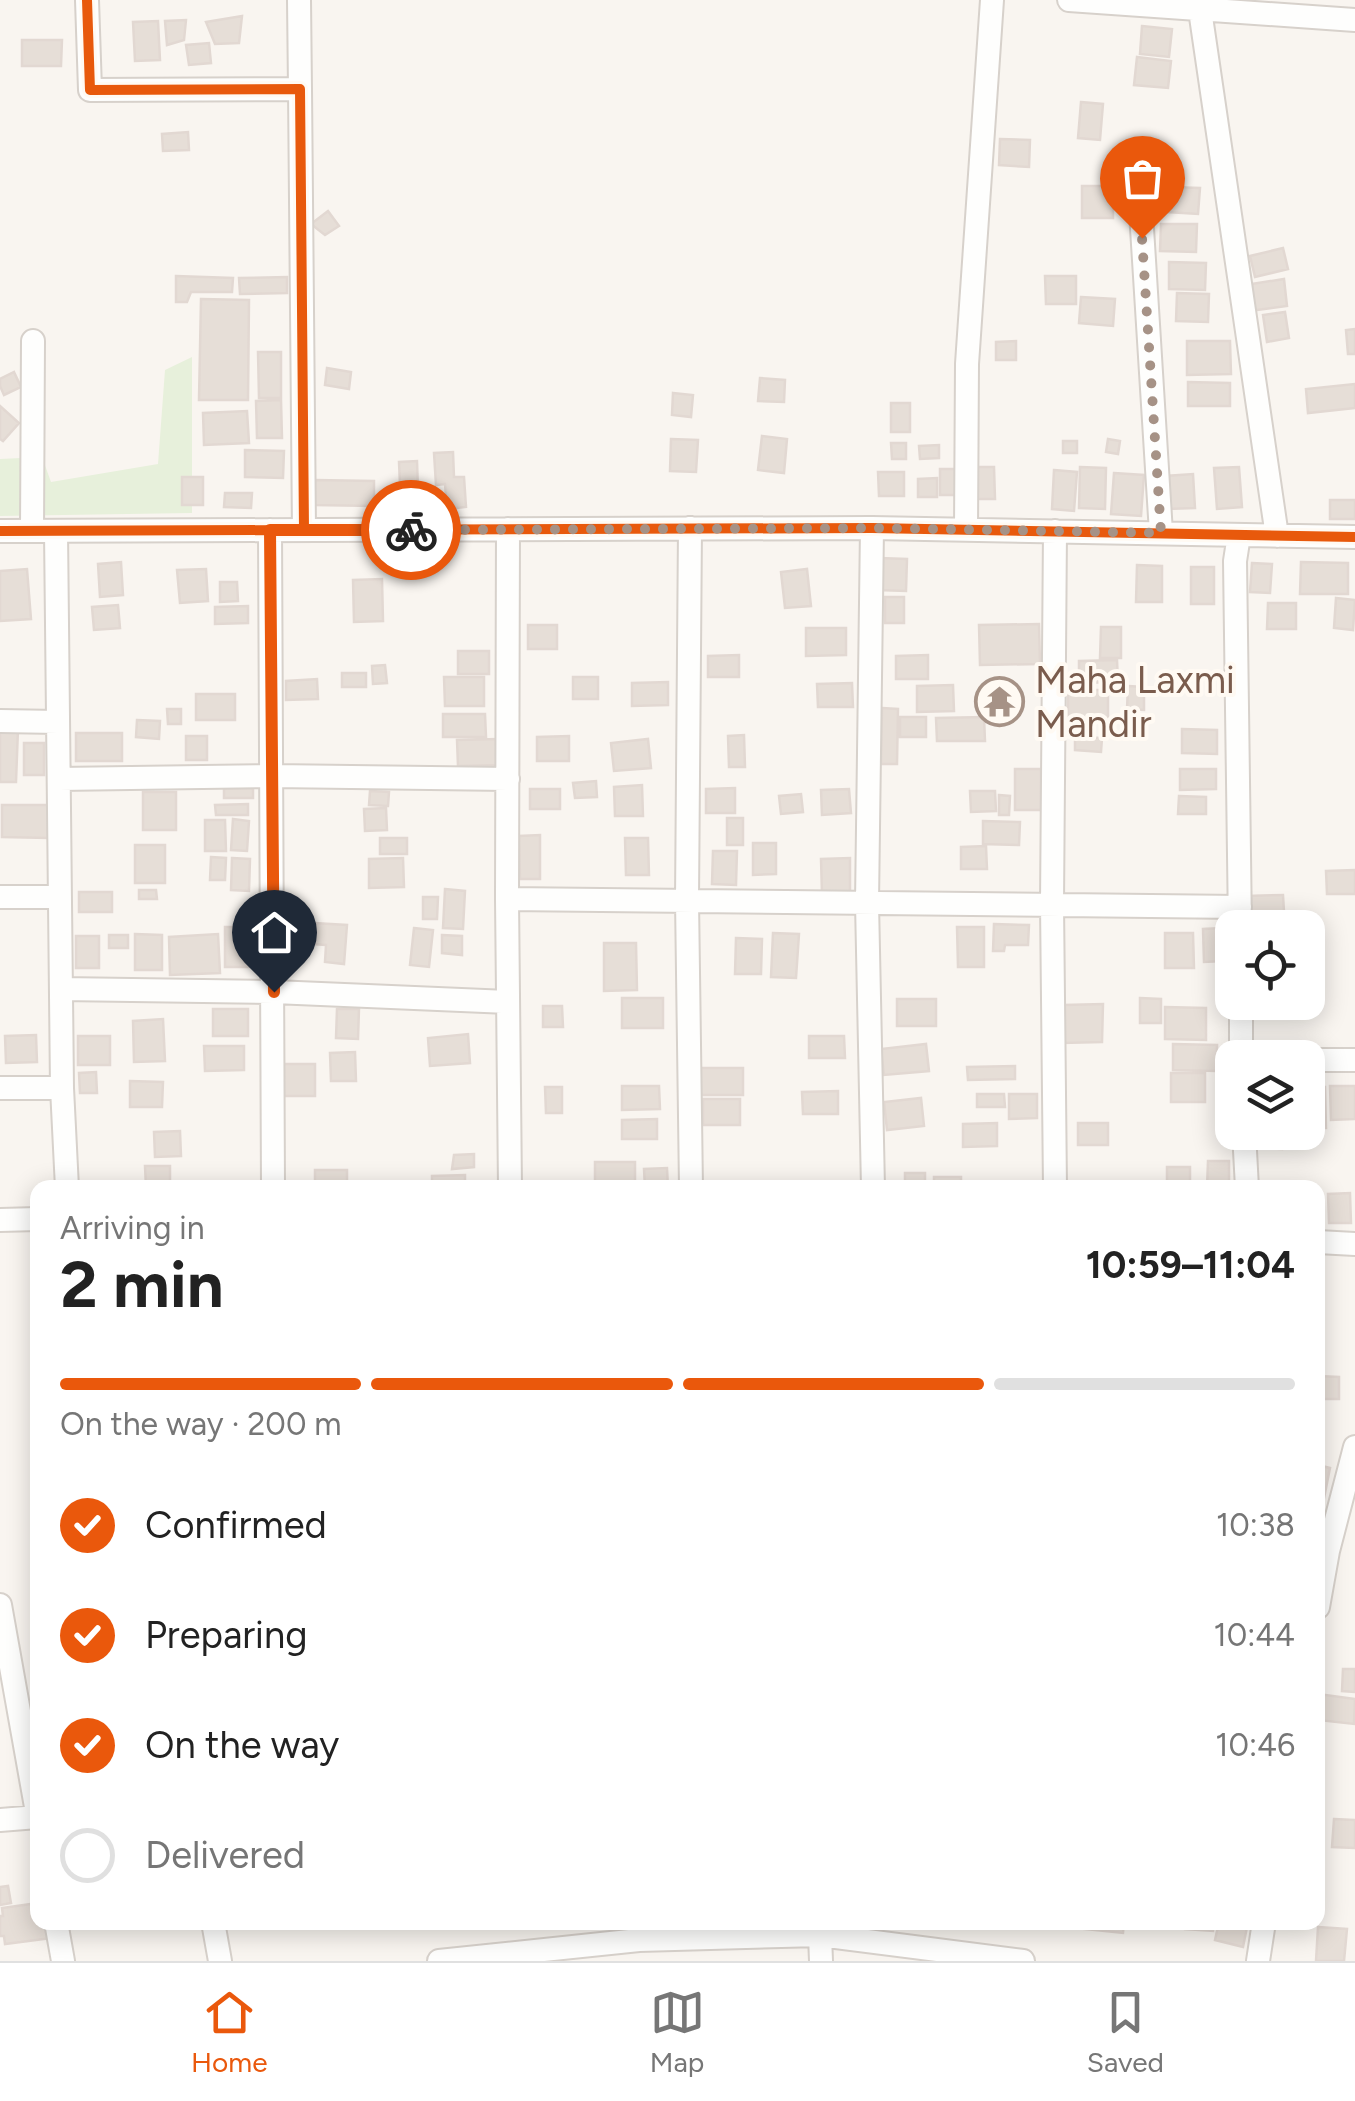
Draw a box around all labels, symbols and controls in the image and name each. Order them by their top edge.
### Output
pin [1100,136,1185,239]
icon: bag [1115,151,1170,206]
courier [361,480,461,580]
icon: bike [384,503,439,558]
place label: Maha Laxmi Mandir [1035,657,1235,747]
temple icon: Maha Laxmi Mandir [974,676,1026,728]
pin [232,890,317,993]
icon: home [247,905,302,960]
map controls [1215,910,1325,1150]
button: locate [1215,910,1325,1020]
button: layers [1215,1040,1325,1150]
text: Arriving in [60,1209,205,1247]
text: 10:59–11:04 [1086,1242,1295,1288]
text: 2 min [60,1245,224,1323]
text: On the way · 200 m [60,1405,342,1443]
icon: check [60,1498,115,1553]
text: Confirmed [145,1502,327,1548]
text: 10:38 [1216,1506,1295,1544]
icon: check [60,1608,115,1663]
text: Preparing [145,1612,307,1658]
text: 10:44 [1213,1616,1295,1654]
icon: check [60,1718,115,1773]
text: On the way [145,1722,339,1768]
text: 10:46 [1215,1726,1295,1764]
text: Delivered [145,1832,305,1878]
tab: Home [191,1985,267,2079]
tab: Map [650,1985,705,2079]
tab: Saved [1087,1985,1164,2079]

